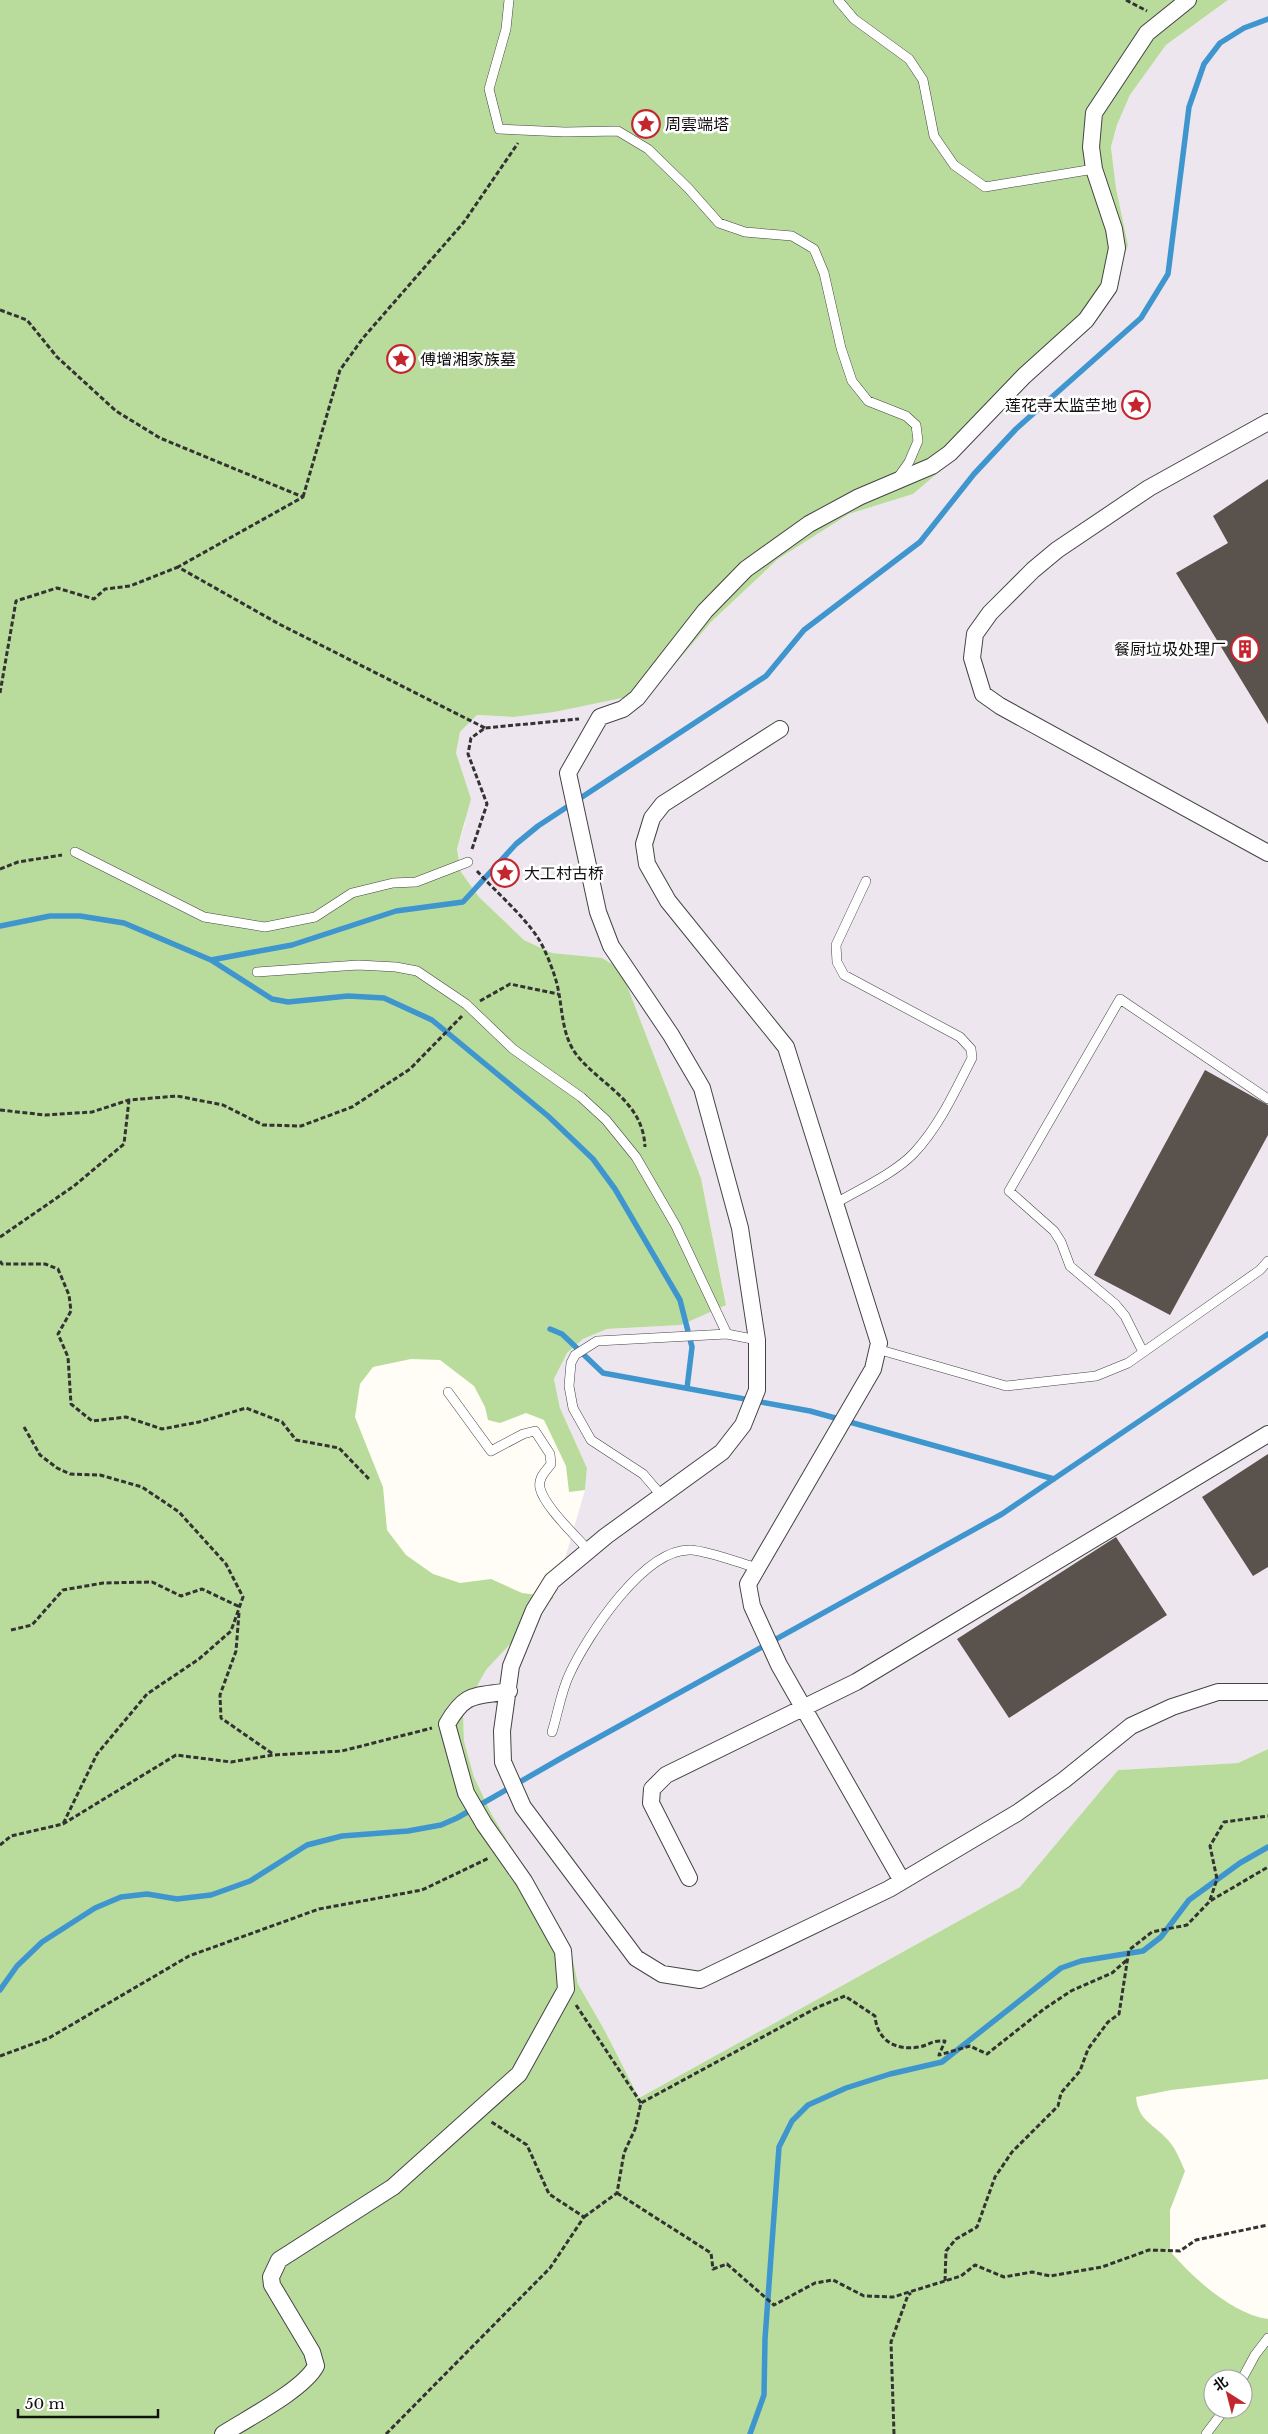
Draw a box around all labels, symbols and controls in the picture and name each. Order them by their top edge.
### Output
place icon: 周雲端塔 [631,109,661,139]
place label: 周雲端塔 [665,114,729,134]
place icon: 傅增湘家族墓 [386,344,416,374]
place label: 傅增湘家族墓 [420,349,516,369]
place icon: 莲花寺太监茔地 [1121,390,1151,420]
place label: 莲花寺太监茔地 [1005,395,1117,415]
building icon: 餐厨垃圾处理厂 [1230,634,1260,664]
place label: 餐厨垃圾处理厂 [1114,639,1226,659]
place icon: 大工村古桥 [490,858,520,888]
place label: 大工村古桥 [524,863,604,883]
north arrow [1203,2369,1253,2419]
text: 北 [1209,2372,1231,2395]
scale bar [18,2386,158,2418]
text: 50 m [25,2394,65,2413]

